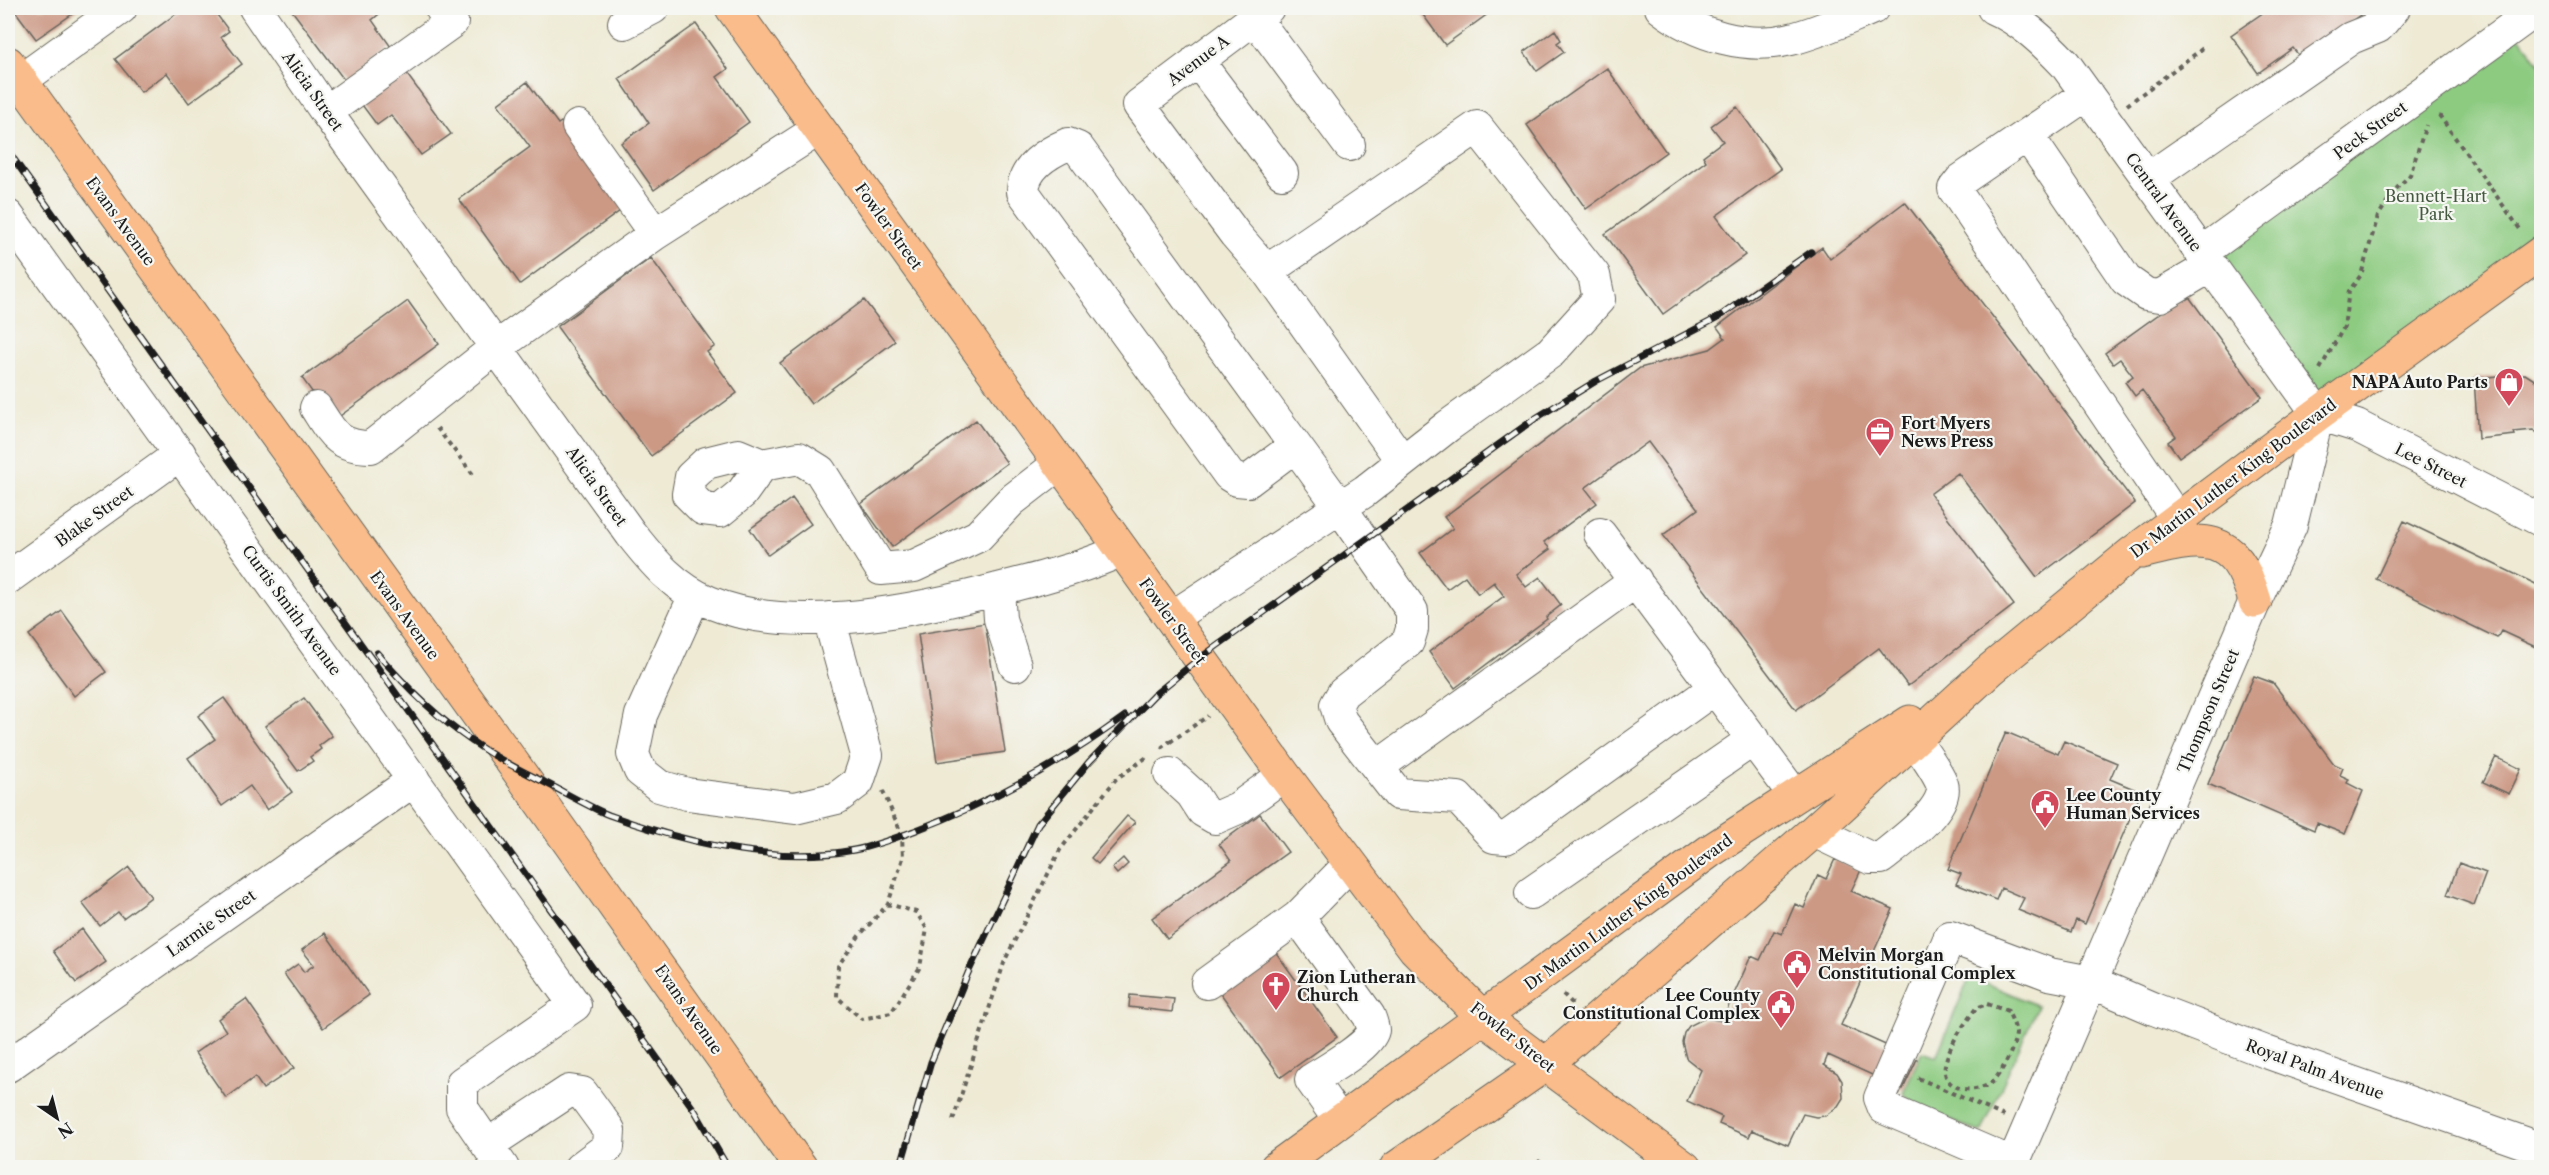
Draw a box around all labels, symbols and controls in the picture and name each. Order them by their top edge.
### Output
street label: Avenue A [1162,30,1234,90]
street label: Alicia Street [278,47,348,135]
street label: Peck Street [2329,96,2411,163]
street label: Central Avenue [2121,149,2207,255]
street label: Evans Avenue [82,173,160,269]
street label: Fowler Street [851,179,927,273]
park label: Bennett-Hart Park [2385,186,2487,224]
shop icon: NAPA Auto Parts [2493,366,2525,408]
place label: NAPA Auto Parts [2352,372,2488,392]
street label: Dr Martin Luther King Boulevard [2126,394,2340,562]
place label: Fort Myers News Press [1901,413,1993,451]
office icon: Fort Myers News Press [1864,416,1896,458]
street label: Lee Street [2392,438,2471,492]
street label: Alicia Street [562,442,632,530]
street label: Blake Street [51,481,137,551]
street label: Curtis Smith Avenue [238,541,346,679]
street label: Evans Avenue [366,567,444,663]
street label: Fowler Street [1135,574,1211,668]
street label: Thompson Street [2173,646,2243,776]
place label: Lee County Human Services [2066,785,2200,823]
public building icon: Lee County Human Services [2029,788,2061,830]
street label: Dr Martin Luther King Boulevard [1520,830,1736,994]
street label: Larmie Street [163,885,260,961]
place label: Melvin Morgan Constitutional Complex [1818,945,2016,983]
public building icon: Melvin Morgan Constitutional Complex [1781,948,1813,990]
street label: Evans Avenue [651,960,727,1058]
place label: Zion Lutheran Church [1297,967,1416,1005]
church icon: Zion Lutheran Church [1260,970,1292,1012]
place label: Lee County Constitutional Complex [1563,985,1761,1023]
public building icon: Lee County Constitutional Complex [1765,988,1797,1030]
street label: Fowler Street [1467,998,1560,1076]
street label: Royal Palm Avenue [2243,1035,2387,1103]
north arrow [27,1088,87,1148]
text: N [54,1118,77,1143]

